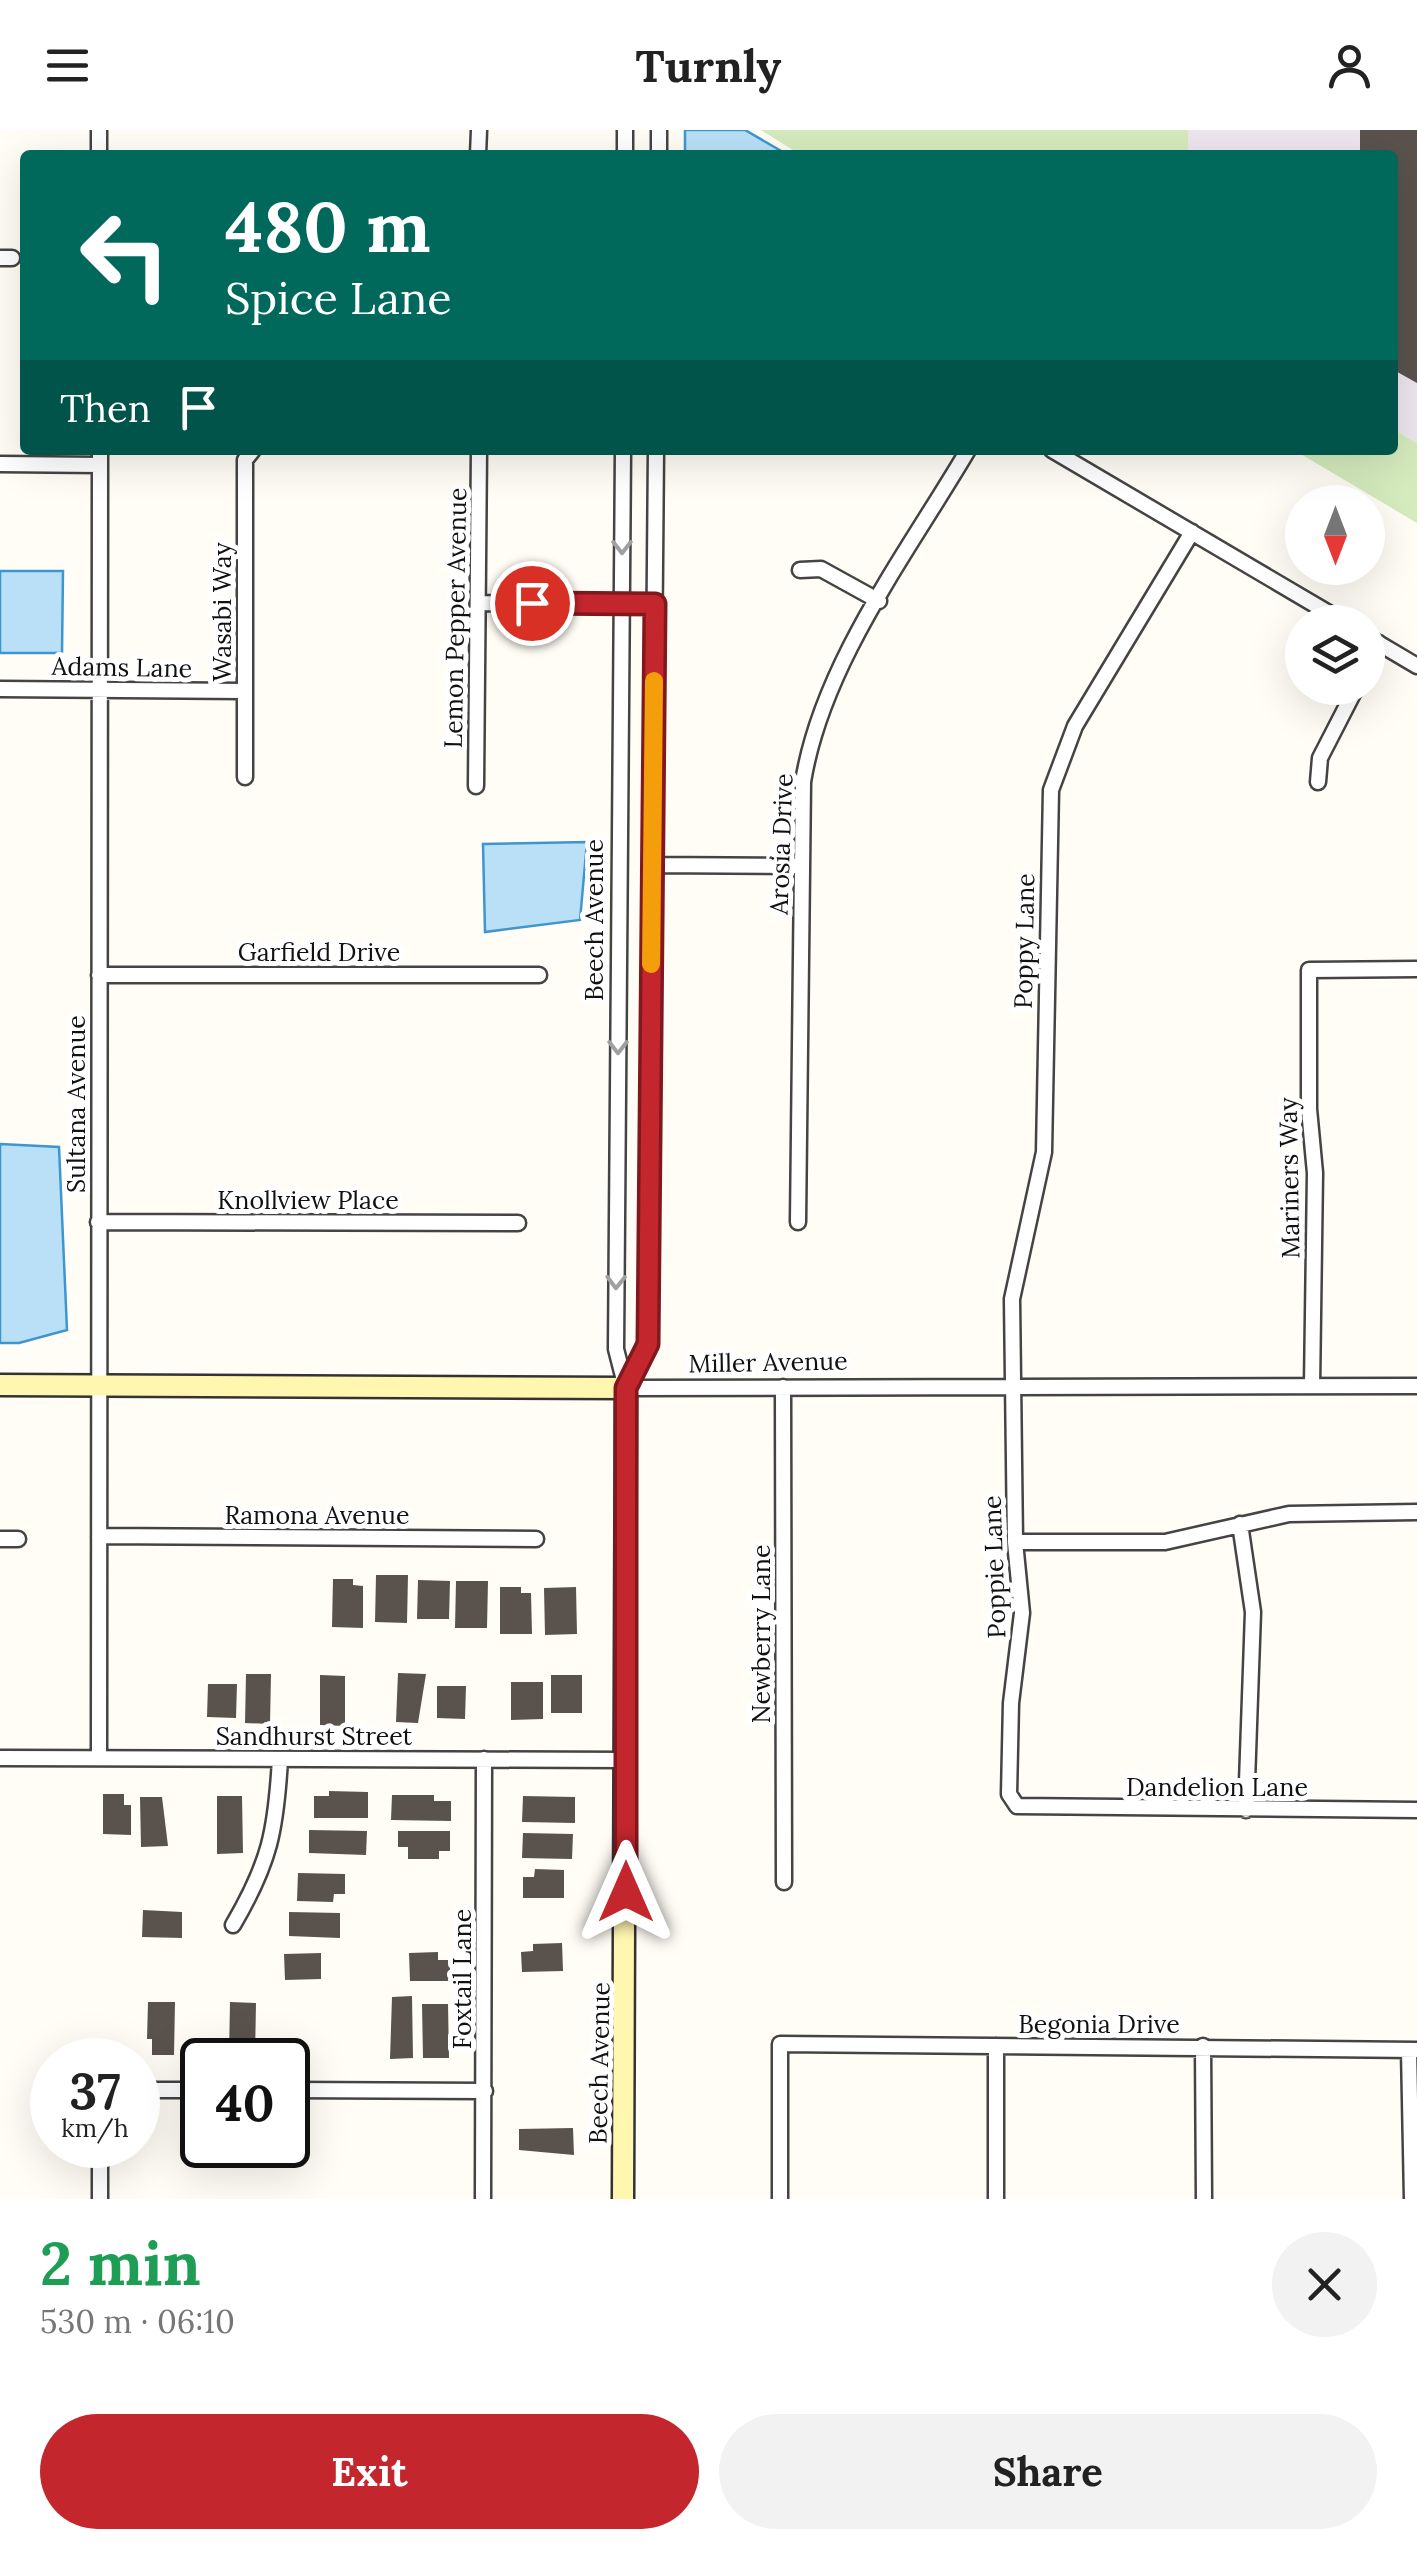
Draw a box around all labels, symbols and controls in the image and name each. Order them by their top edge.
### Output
text: Turnly [636,37,781,94]
icon: menu [40,38,95,93]
icon: person [1322,38,1377,93]
text: 480 m [225,182,431,271]
icon: left [60,190,190,320]
text: Spice Lane [225,269,452,326]
icon: arrive [171,380,226,435]
text: Then [60,384,151,432]
north arrow [1285,485,1385,585]
map controls [1285,485,1385,705]
street label: Lemon Pepper Avenue [437,487,473,749]
one-way arrow [611,540,633,556]
street label: Wasabi Way [206,542,238,682]
pin [490,561,575,646]
icon: arrive [505,576,560,631]
button: layers [1285,605,1385,705]
street label: Adams Lane [50,650,193,684]
street label: Arosia Drive [763,773,799,916]
street label: Beech Avenue [578,839,610,1001]
street label: Poppy Lane [1007,873,1041,1009]
street label: Garfield Drive [238,936,400,968]
street label: Sultana Avenue [60,1015,92,1193]
one-way arrow [608,1040,629,1056]
street label: Mariners Way [1272,1096,1306,1259]
street label: Knollview Place [217,1184,399,1216]
one-way arrow [606,1275,627,1291]
street label: Miller Avenue [688,1345,848,1379]
street label: Poppie Lane [976,1495,1012,1639]
street label: Ramona Avenue [224,1499,410,1531]
street label: Newberry Lane [745,1545,777,1723]
street label: Sandhurst Street [216,1720,413,1752]
street label: Dandelion Lane [1126,1771,1308,1803]
position arrow [574,1840,678,1944]
street label: Foxtail Lane [446,1909,478,2049]
street label: Beech Avenue [582,1982,616,2144]
street label: Begonia Drive [1018,2008,1180,2040]
speed limit sign: 40 [180,2038,310,2168]
text: 37 [69,2059,121,2123]
text: km/h [61,2112,129,2144]
text: 2 min [40,2225,201,2301]
button: close [1272,2232,1377,2337]
text: 530 m · 06:10 [40,2301,235,2342]
button: Exit [40,2414,699,2529]
button: Share [719,2414,1377,2529]

